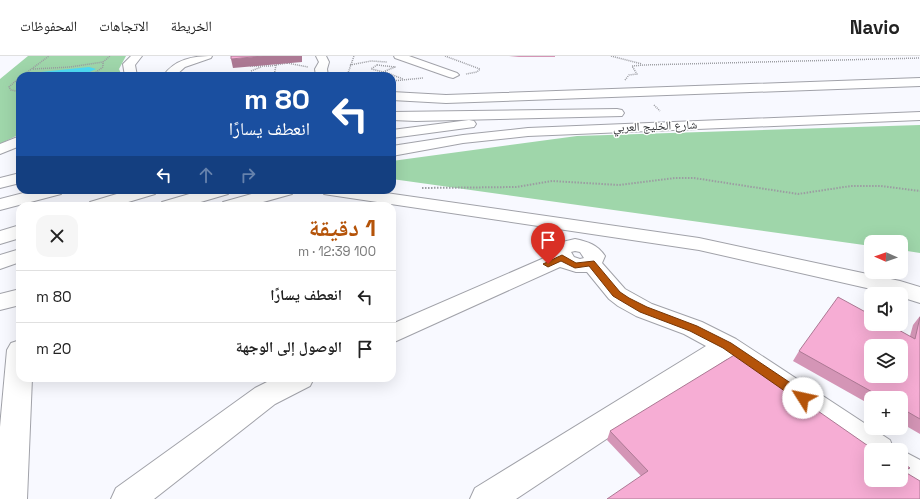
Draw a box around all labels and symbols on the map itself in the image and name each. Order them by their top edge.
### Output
street label: شارع الخليج العربي [613,117,698,138]
pin [531,223,565,264]
north arrow [864,235,908,279]
position arrow [782,377,824,419]

